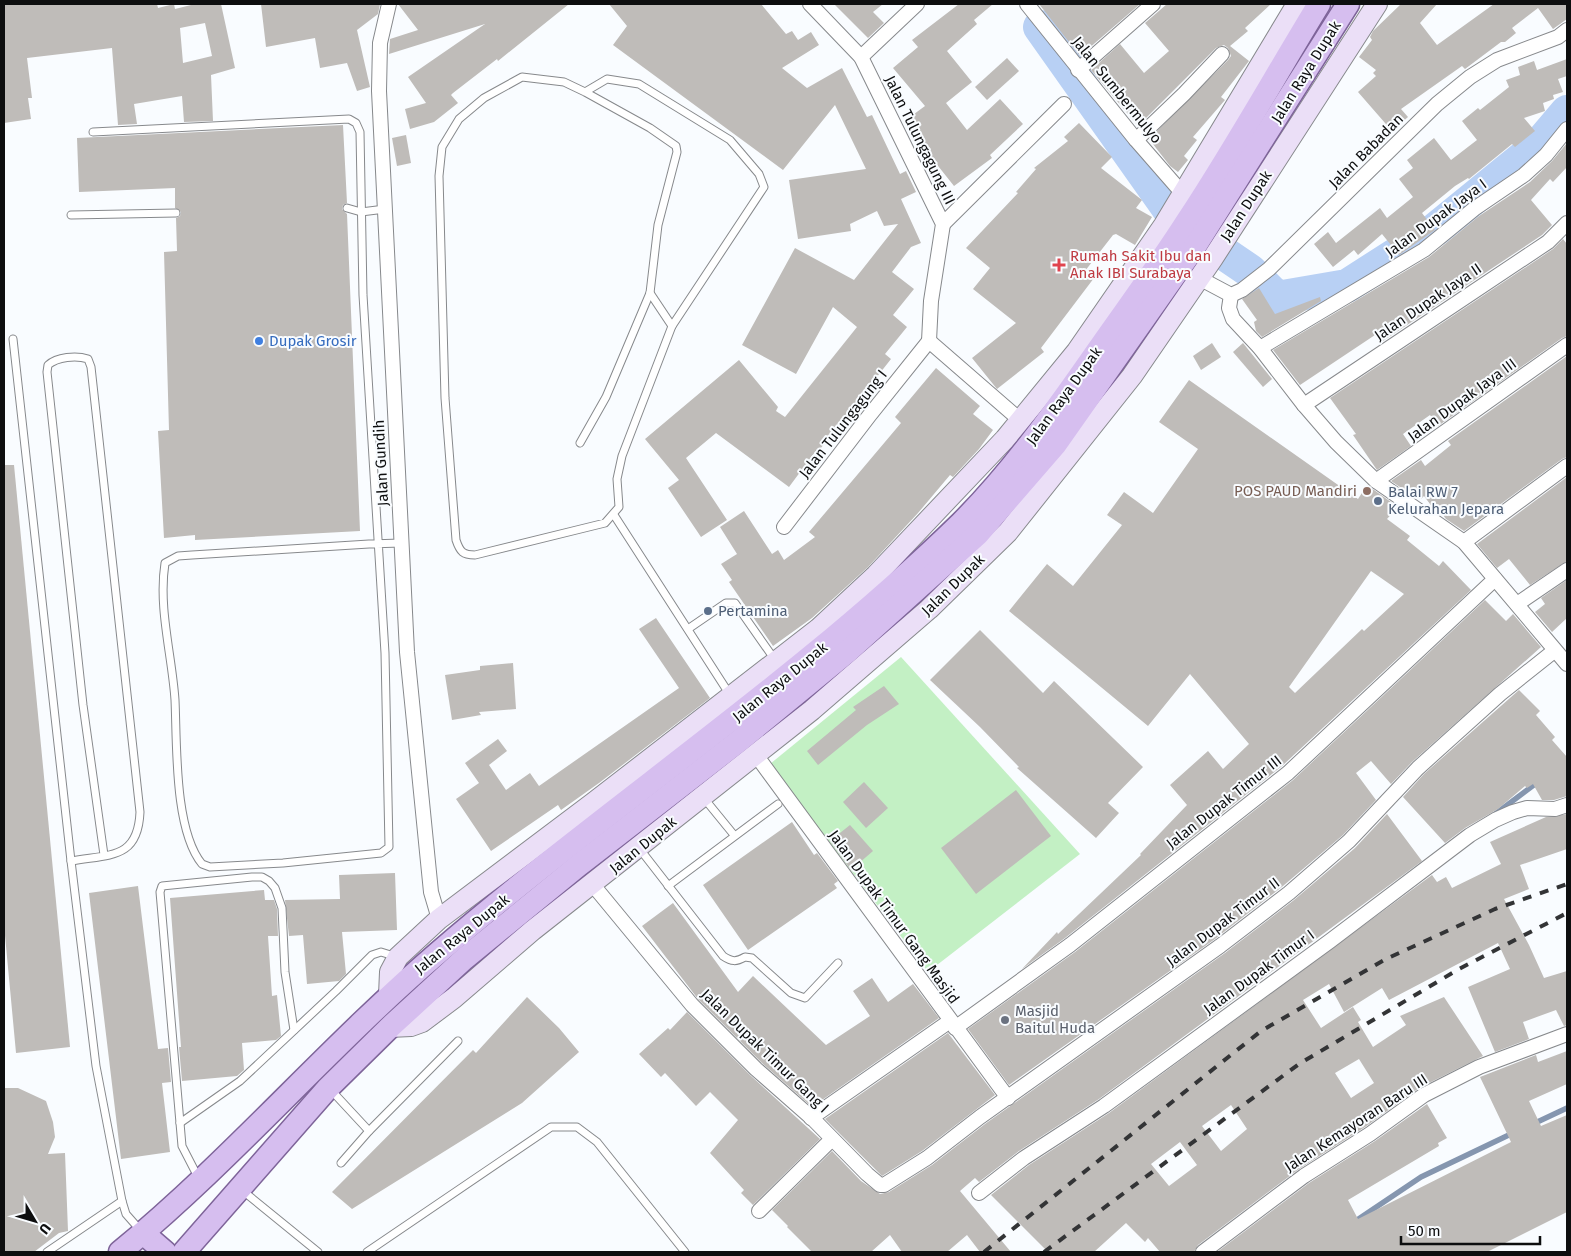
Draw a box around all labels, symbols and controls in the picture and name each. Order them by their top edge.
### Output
street label: Jalan Raya Dupak [1267,17,1345,126]
street label: Jalan Sumbermulyo [1068,33,1166,147]
street label: Jalan Tulungagung III [881,73,959,207]
street label: Jalan Babadan [1325,110,1407,192]
street label: Jalan Dupak [1216,167,1276,245]
street label: Jalan Dupak Jaya I [1382,175,1490,261]
place label: Rumah Sakit Ibu dan Anak IBI Surabaya [1070,247,1211,282]
marker: Rumah Sakit Ibu dan Anak IBI Surabaya [1052,258,1066,272]
street label: Jalan Dupak Jaya II [1371,259,1485,345]
place label: Dupak Grosir [269,332,357,350]
marker: Dupak Grosir [253,335,265,347]
street label: Jalan Raya Dupak [1022,343,1106,449]
street label: Jalan Dupak Jaya III [1404,355,1520,445]
street label: Jalan Tulungagung I [795,366,891,482]
street label: Jalan Gundih [370,419,392,507]
place label: POS PAUD Mandiri [1234,482,1357,500]
place label: Balai RW 7 Kelurahan Jepara [1388,483,1504,518]
marker: POS PAUD Mandiri [1361,485,1373,497]
marker: Balai RW 7 Kelurahan Jepara [1372,495,1384,507]
street label: Jalan Dupak [918,550,989,620]
place label: Pertamina [718,602,788,620]
marker: Pertamina [702,605,714,617]
street label: Jalan Raya Dupak [729,638,831,726]
street label: Jalan Dupak Timur III [1163,751,1285,853]
street label: Jalan Dupak [606,812,680,877]
street label: Jalan Dupak Timur Gang Masjid [825,827,963,1007]
street label: Jalan Dupak Timur II [1163,874,1283,970]
street label: Jalan Raya Dupak [411,890,513,978]
street label: Jalan Dupak Timur I [1200,926,1318,1018]
street label: Jalan Dupak Timur Gang I [697,985,833,1117]
place label: Masjid Baitul Huda [1015,1002,1095,1037]
marker: Masjid Baitul Huda [999,1014,1011,1026]
street label: Jalan Kemayoran Baru III [1281,1070,1431,1176]
north arrow [10,1196,60,1246]
scale bar [1401,1214,1540,1246]
text: U [35,1220,54,1238]
text: 50 m [1408,1222,1441,1240]

